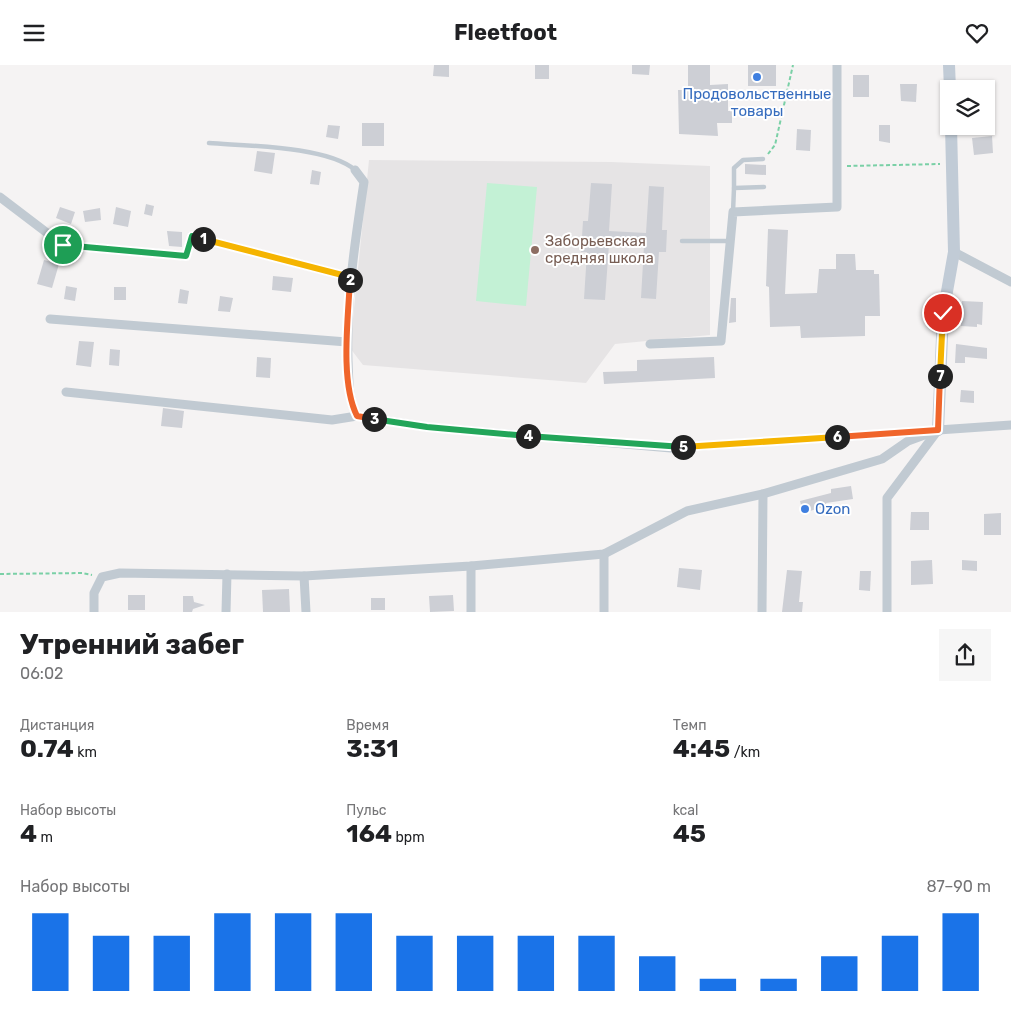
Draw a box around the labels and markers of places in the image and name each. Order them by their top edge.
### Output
marker: Продовольственные товары [751,71,763,83]
place label: Продовольственные товары [682,85,832,120]
pin [42,224,84,266]
pin: 1 [190,227,216,251]
place label: Заборьевская средняя школа [545,232,654,267]
marker: Заборьевская средняя школа [529,244,541,256]
pin: 2 [338,267,362,293]
pin [922,292,964,334]
pin: 7 [928,363,952,389]
pin: 3 [362,407,386,431]
pin: 4 [516,423,540,449]
pin: 6 [824,425,850,449]
pin: 5 [670,435,696,459]
place label: Ozon [815,500,850,518]
marker: Ozon [799,503,811,515]

